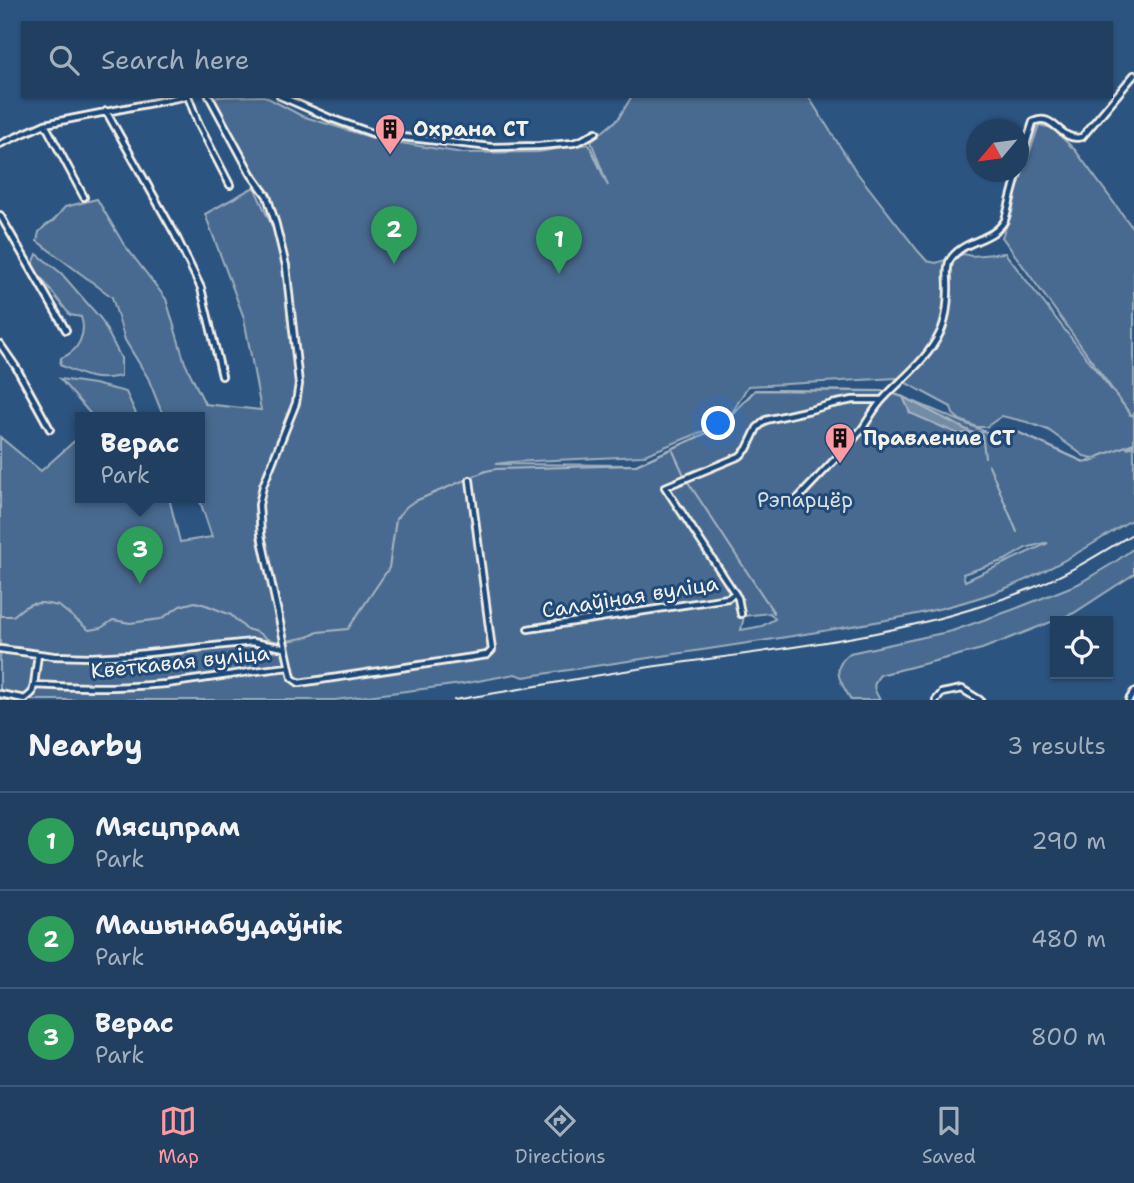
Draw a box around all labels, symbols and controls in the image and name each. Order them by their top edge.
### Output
search box [21,21,1113,98]
icon: search [45,41,83,79]
text: Search here [101,42,250,77]
building icon: Охрана СТ [373,112,407,156]
place label: Охрана СТ [413,115,529,143]
north arrow [966,119,1029,182]
pin: 2 [371,206,417,264]
pin: 1 [536,216,582,274]
your location [701,406,735,440]
popup [75,412,205,503]
building icon: Правление СТ [823,421,857,465]
place label: Правление СТ [863,424,1015,452]
text: Верас [101,425,179,460]
text: Park [101,460,150,490]
park label: Рэпарцёр [757,486,853,514]
pin: 3 [117,526,163,584]
street label: Салаўіная вуліца [540,569,720,625]
map controls [1050,616,1113,679]
button: locate [1050,616,1113,679]
street label: Кветкавая вуліца [89,639,271,685]
text: Nearby [28,725,143,766]
text: 3 results [1007,731,1106,761]
text: Мясцпрам [95,809,240,844]
text: 1 [46,826,56,856]
text: 290 m [1032,826,1106,856]
text: Park [95,844,144,874]
text: Машынабудаўнік [95,907,343,942]
text: 2 [43,924,59,954]
text: 480 m [1031,924,1106,954]
text: Park [95,942,144,972]
text: Верас [95,1005,174,1040]
text: 3 [43,1022,59,1052]
text: 800 m [1031,1022,1106,1052]
text: Park [95,1040,144,1070]
tab: Map [158,1102,199,1169]
tab: Directions [515,1102,606,1169]
tab: Saved [922,1102,976,1169]

